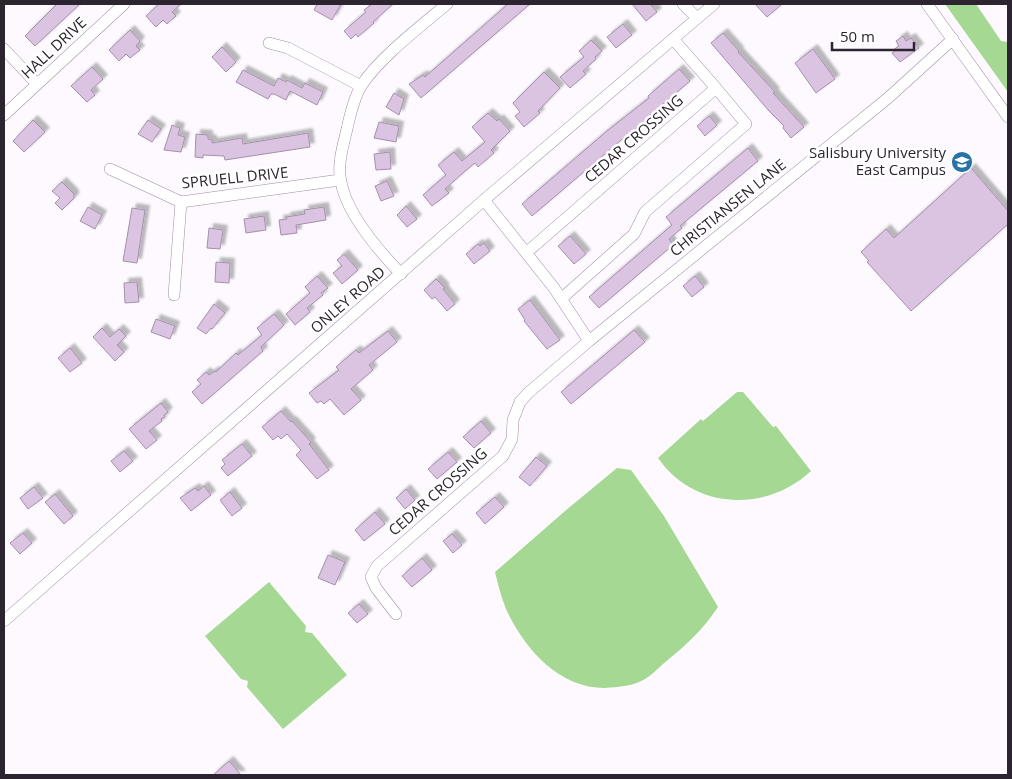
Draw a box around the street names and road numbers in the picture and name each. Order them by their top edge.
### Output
street label: HALL DRIVE [17,12,90,82]
street label: CEDAR CROSSING [580,90,687,187]
street label: CHRISTIANSEN LANE [665,154,790,260]
street label: SPRUELL DRIVE [181,161,289,193]
street label: ONLEY ROAD [306,261,389,337]
street label: CEDAR CROSSING [384,443,491,540]

